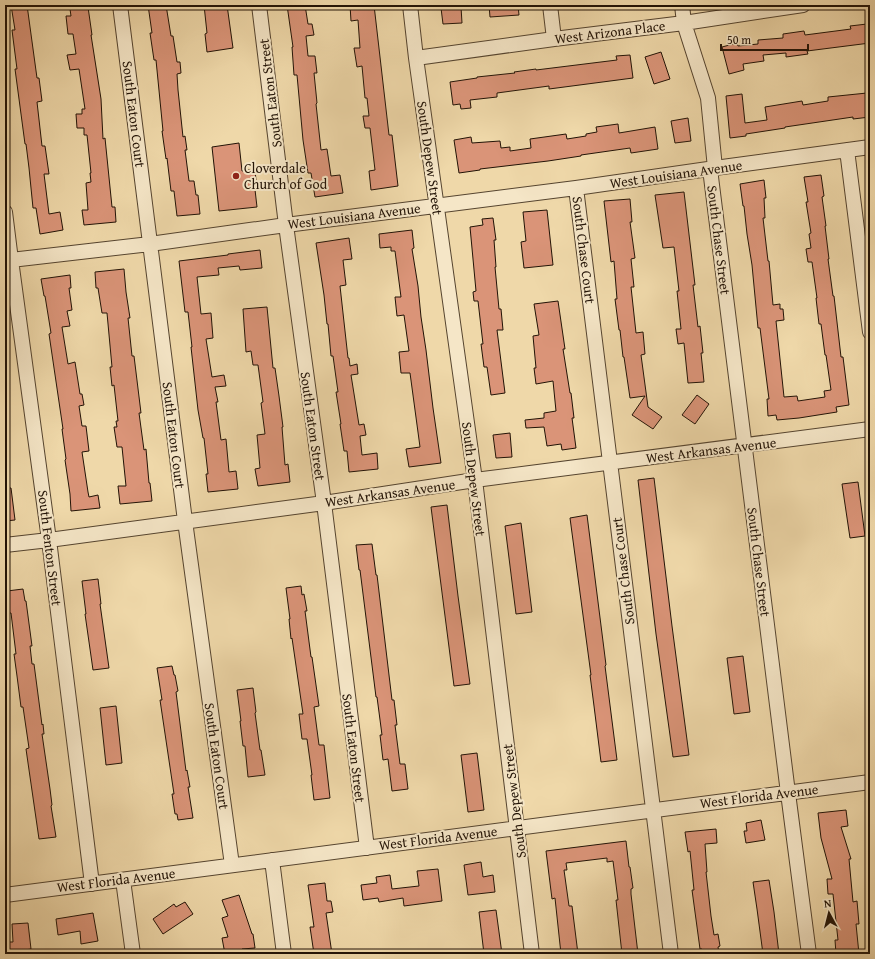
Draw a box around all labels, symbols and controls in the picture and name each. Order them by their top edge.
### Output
street label: West Arizona Place [554,15,667,49]
scale bar [721,26,808,52]
text: 50 m [727,31,751,48]
street label: South Eaton Street [253,37,287,149]
street label: South Eaton Court [118,60,150,168]
street label: South Depew Street [412,100,448,216]
street label: West Louisiana Avenue [608,155,744,193]
place label: Cloverdale Church of God [244,158,328,194]
marker: Cloverdale Church of God [231,171,241,181]
street label: South Chase Street [702,184,736,296]
street label: South Chase Court [568,195,600,305]
street label: West Louisiana Avenue [286,198,422,234]
street label: South Eaton Street [295,370,331,482]
street label: South Eaton Court [158,381,190,489]
street label: South Depew Street [457,421,491,537]
street label: West Arkansas Avenue [645,432,778,468]
street label: West Arkansas Avenue [324,474,457,512]
street label: South Fenton Street [33,489,67,607]
street label: South Chase Street [742,506,776,618]
street label: South Chase Court [607,516,639,626]
street label: South Eaton Street [337,692,371,804]
street label: South Eaton Court [200,702,234,811]
street label: South Depew Street [497,743,531,859]
street label: West Florida Avenue [699,779,820,813]
street label: West Florida Avenue [378,821,499,855]
street label: West Florida Avenue [56,863,177,897]
north arrow [809,893,849,933]
text: N [823,895,833,911]

